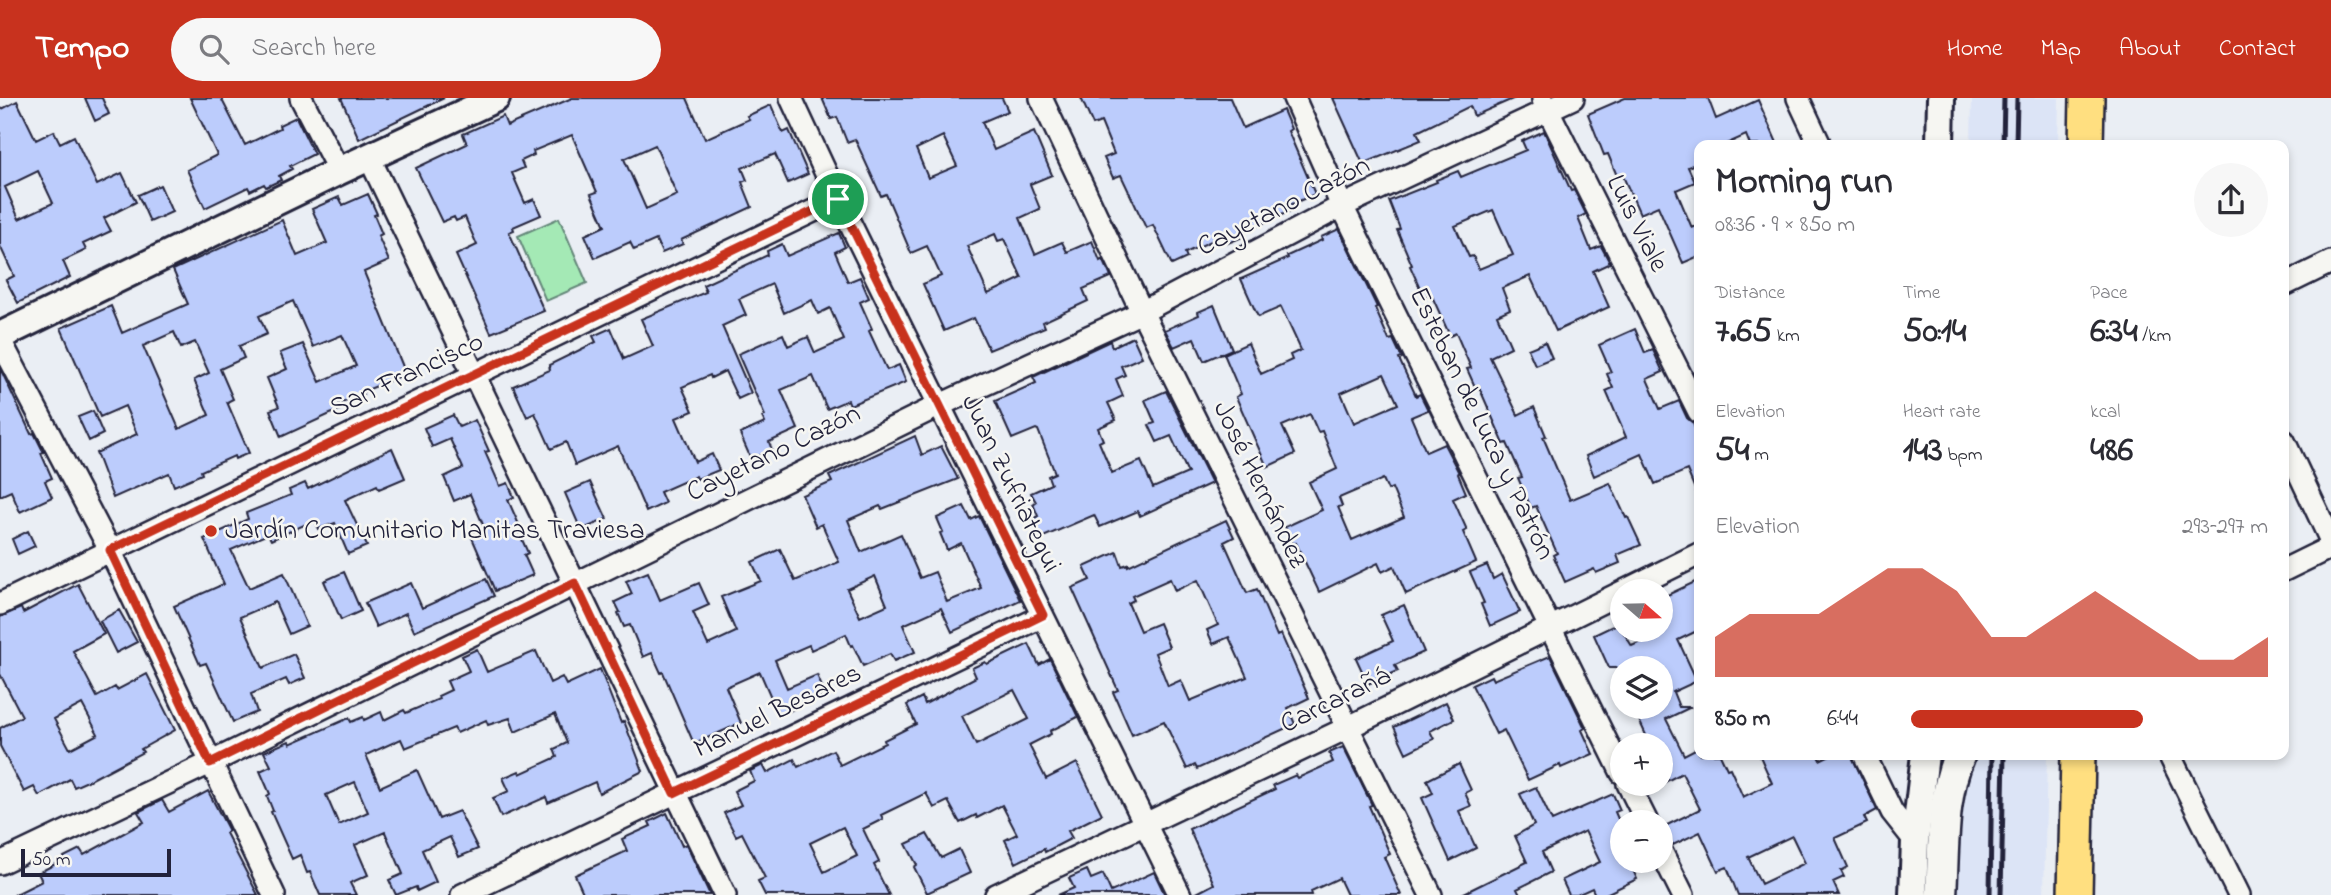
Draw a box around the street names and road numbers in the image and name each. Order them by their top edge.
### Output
street label: Cayetano Cazón [1190,146,1378,268]
street label: Luis Viale [1594,168,1678,280]
street label: Esteban de Luca y Patrón [1397,281,1565,567]
street label: San Francisco [323,322,491,430]
street label: Juan Zufriategui [949,388,1071,580]
street label: Cayetano Cazón [680,394,868,514]
street label: José Hernández [1201,395,1317,576]
street label: Manuel Besares [687,654,869,770]
street label: Carcarañá [1274,657,1398,745]

